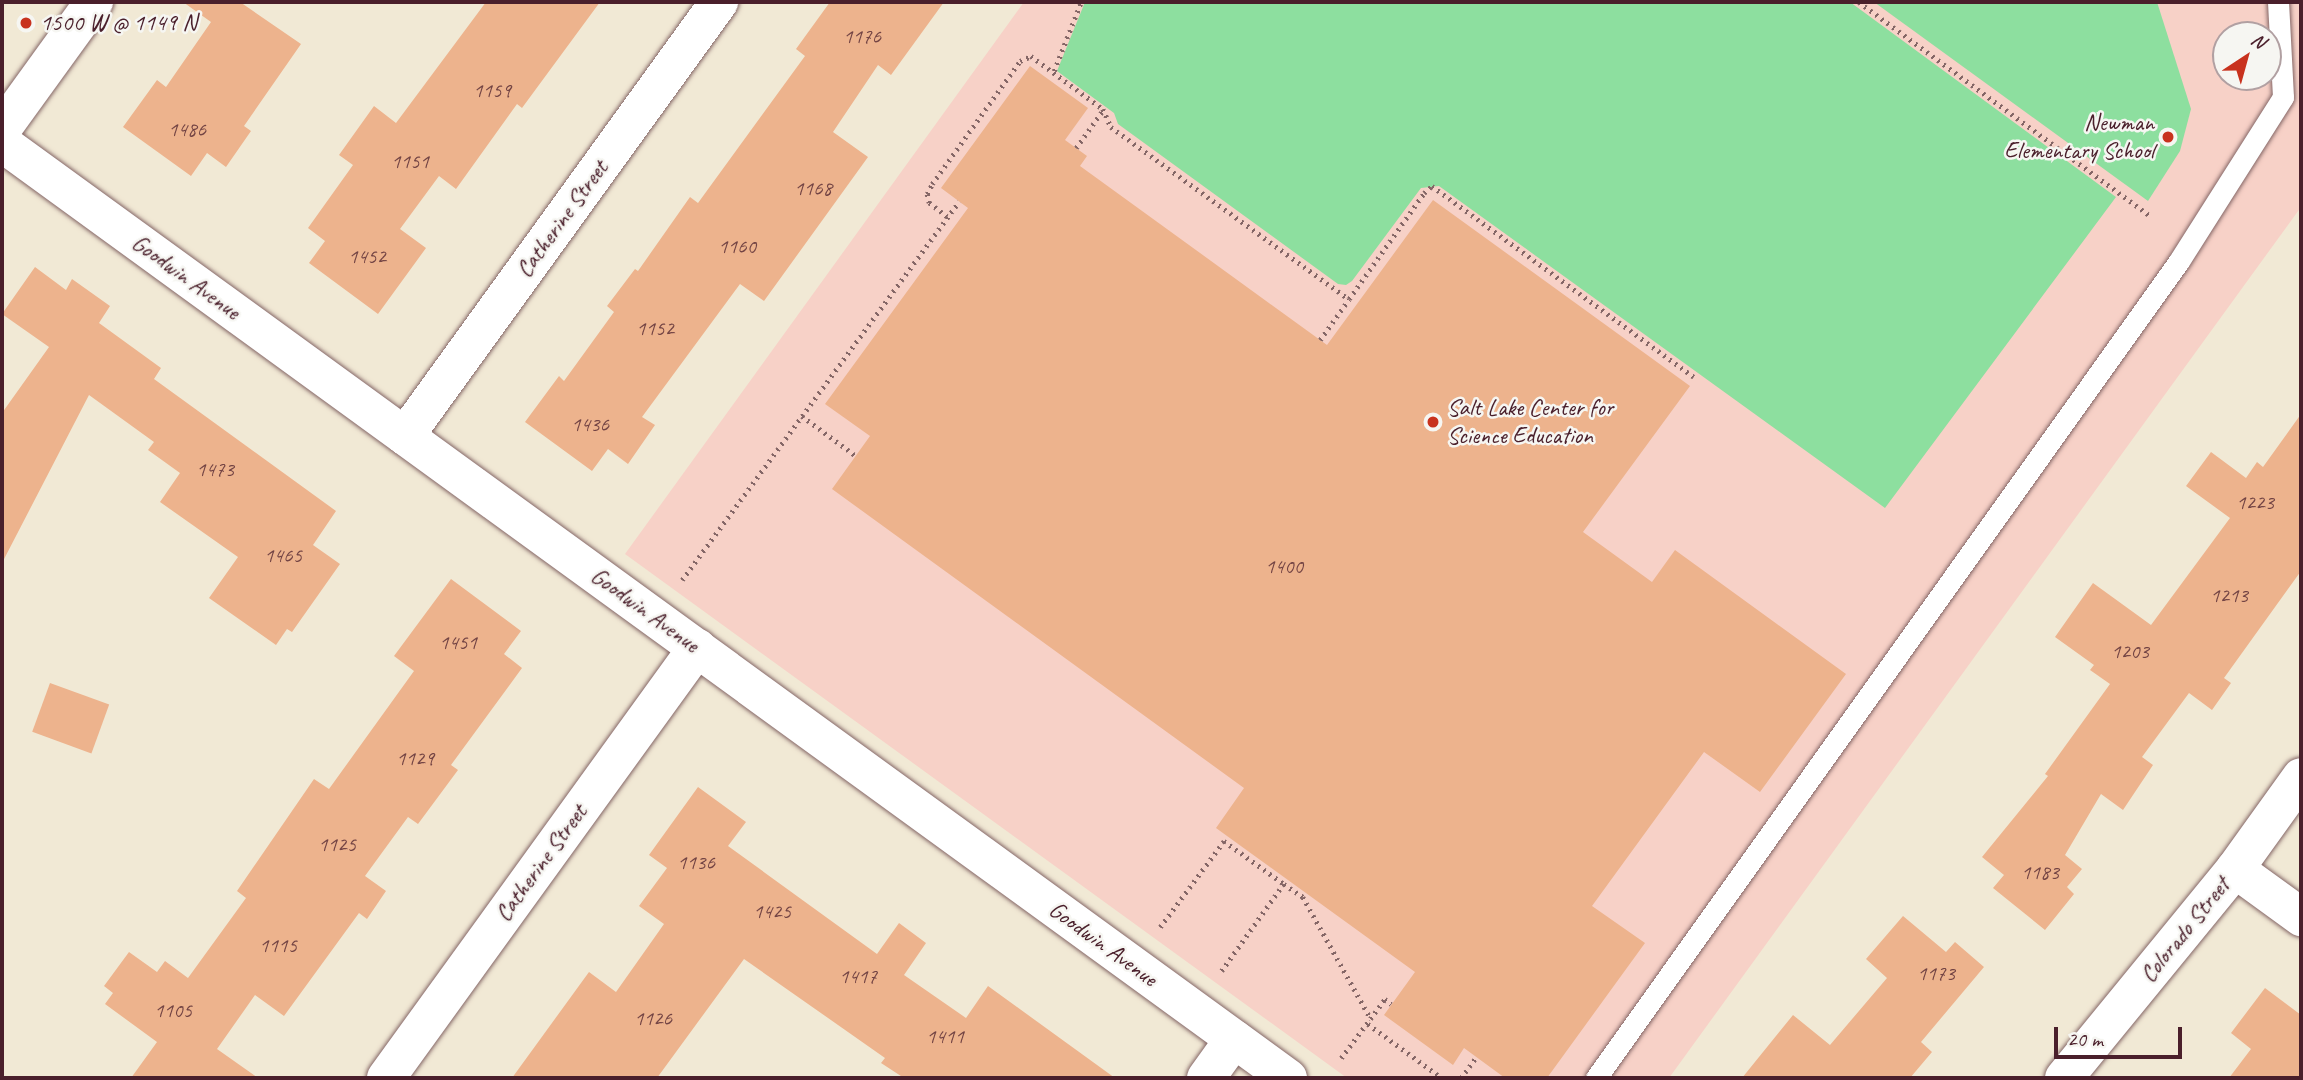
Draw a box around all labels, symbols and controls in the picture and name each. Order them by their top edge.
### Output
place label: 1500 W @ 1149 N [40,9,197,37]
marker: 1500 W @ 1149 N [18,15,34,31]
north arrow [2212,21,2282,91]
house number: 1176 [843,23,881,49]
text: N [2246,27,2270,54]
house number: 1159 [473,77,511,103]
place label: Newman Elementary School [2004,109,2154,165]
house number: 1486 [168,116,206,142]
marker: Newman Elementary School [2160,129,2176,145]
house number: 1151 [391,148,429,174]
street label: Catherine Street [510,155,614,283]
house number: 1168 [794,175,832,201]
street label: Goodwin Avenue [126,228,246,326]
house number: 1160 [718,233,756,259]
house number: 1452 [348,243,386,269]
house number: 1152 [636,315,674,341]
place label: Salt Lake Center for Science Education [1447,394,1614,450]
house number: 1436 [571,411,609,437]
marker: Salt Lake Center for Science Education [1425,414,1441,430]
house number: 1473 [196,456,234,482]
house number: 1223 [2236,489,2274,515]
house number: 1465 [264,542,302,568]
house number: 1400 [1265,553,1303,579]
street label: Goodwin Avenue [585,561,705,659]
house number: 1213 [2210,582,2248,608]
house number: 1451 [439,629,477,655]
house number: 1203 [2111,638,2149,664]
house number: 1129 [396,745,434,771]
street label: Catherine Street [489,799,593,927]
house number: 1125 [318,831,356,857]
house number: 1136 [677,849,715,875]
house number: 1183 [2021,859,2059,885]
street label: Colorado Street [2134,872,2236,988]
street label: Goodwin Avenue [1043,895,1163,993]
house number: 1425 [753,898,791,924]
house number: 1115 [259,932,297,958]
house number: 1173 [1917,960,1955,986]
house number: 1417 [839,963,877,989]
house number: 1105 [154,997,192,1023]
house number: 1126 [634,1005,672,1031]
scale bar [2058,1014,2186,1058]
house number: 1411 [926,1023,964,1049]
text: 20 m [2067,1026,2103,1052]

